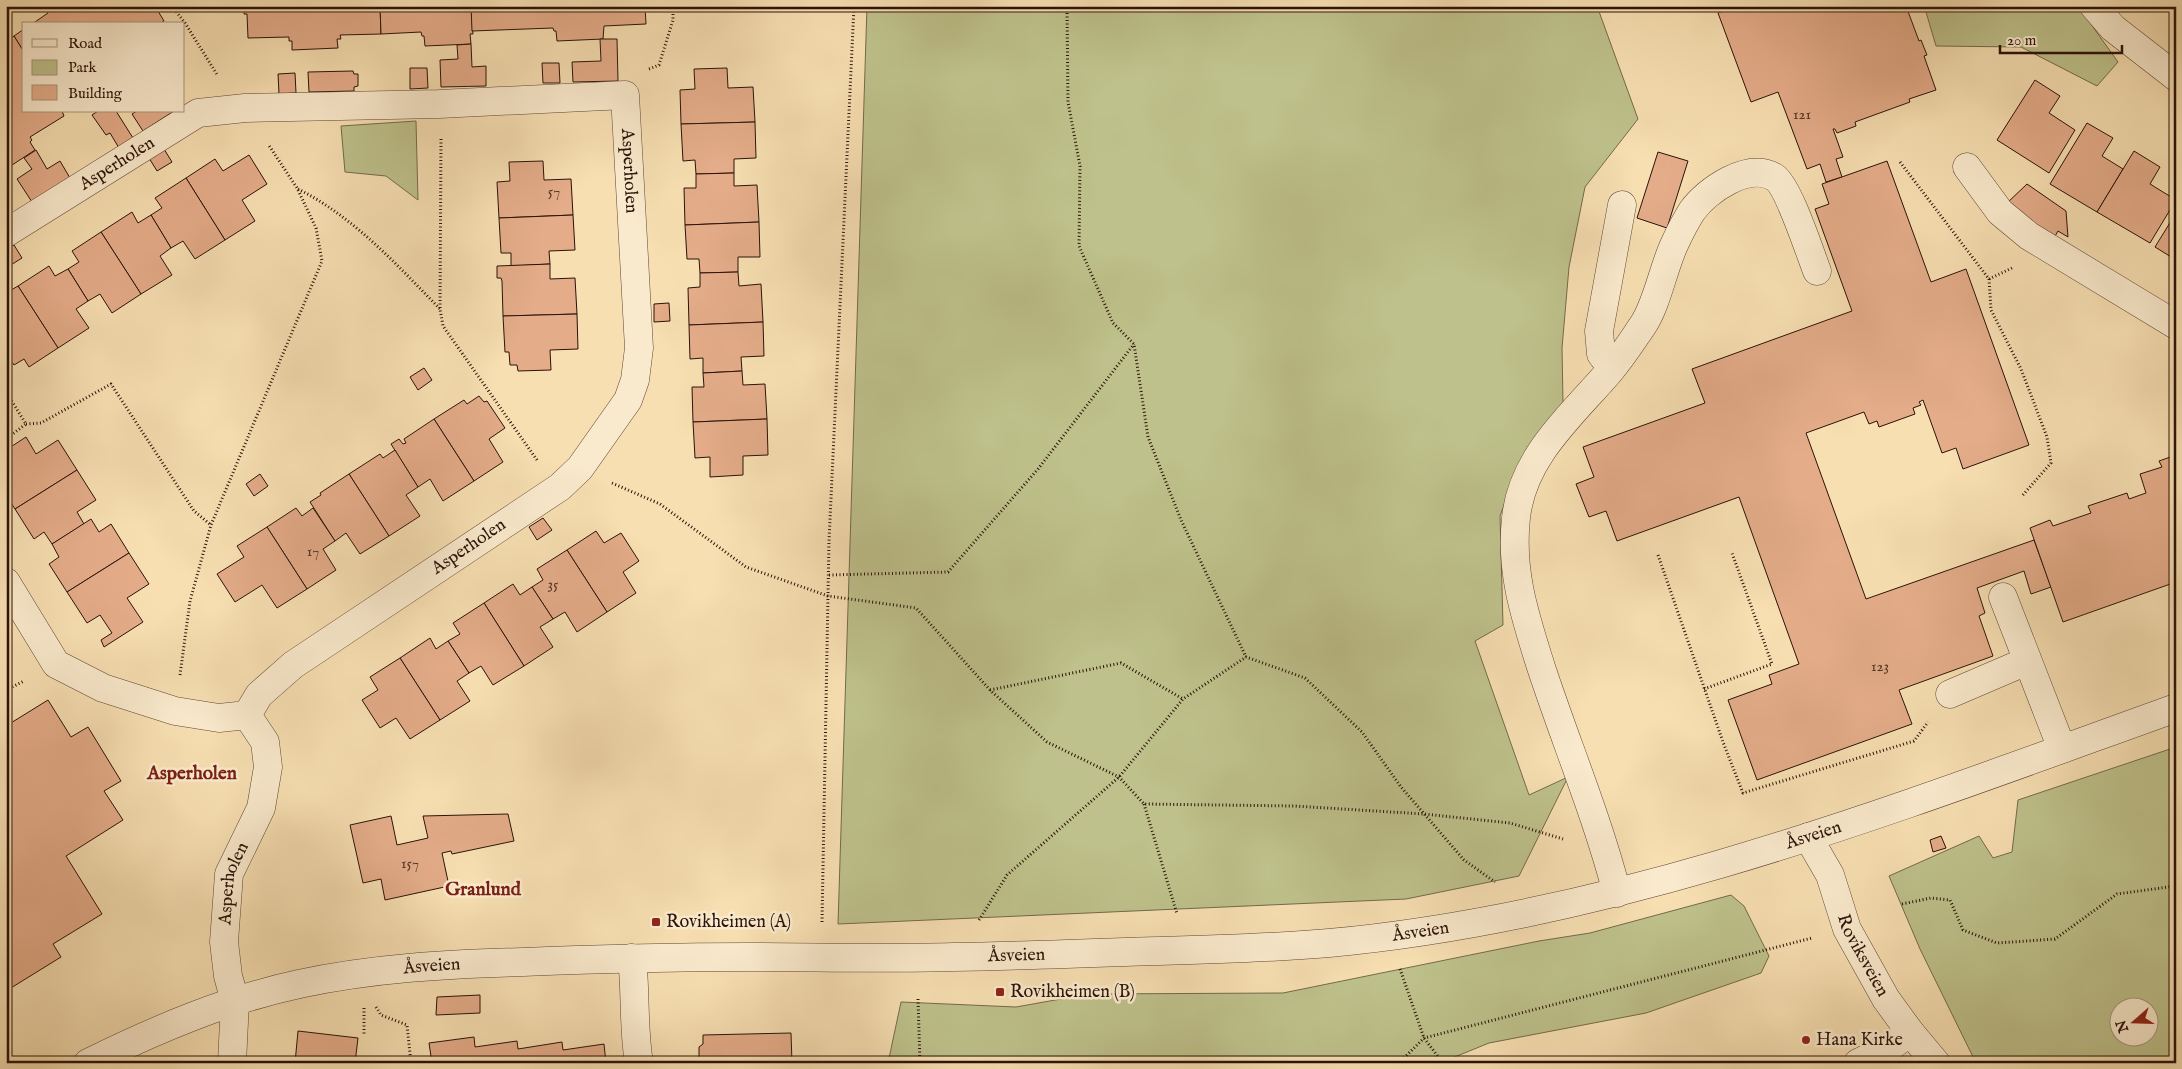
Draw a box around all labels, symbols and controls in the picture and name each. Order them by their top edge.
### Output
legend [22,22,185,112]
scale bar [2000,22,2122,54]
text: 20 m [2007,31,2037,50]
text: Road [68,34,103,53]
text: Park [68,58,98,77]
text: Building [68,84,123,103]
house number: 121 [1793,105,1811,124]
street label: Asperholen [615,127,643,214]
street label: Asperholen [74,131,160,196]
house number: 57 [548,182,560,201]
street label: Asperholen [427,514,511,581]
house number: 17 [307,542,319,561]
house number: 35 [547,575,559,594]
house number: 123 [1871,657,1889,676]
district label: Asperholen [146,762,237,786]
street label: Åsveien [1781,815,1845,855]
street label: Asperholen [214,838,254,927]
house number: 157 [401,854,419,873]
district label: Granlund [445,878,522,902]
place label: Rovikheimen (A) [666,911,791,934]
street label: Roviksveien [1832,911,1894,1001]
marker: Rovikheimen (A) [650,916,662,928]
street label: Åsveien [1390,916,1451,947]
street label: Åsveien [987,942,1046,968]
street label: Åsveien [401,953,461,980]
place label: Rovikheimen (B) [1010,981,1135,1004]
marker: Rovikheimen (B) [994,986,1006,998]
north arrow [2110,996,2160,1046]
text: N [2112,1017,2134,1036]
place label: Hana Kirke [1816,1029,1903,1052]
marker: Hana Kirke [1800,1034,1812,1046]

